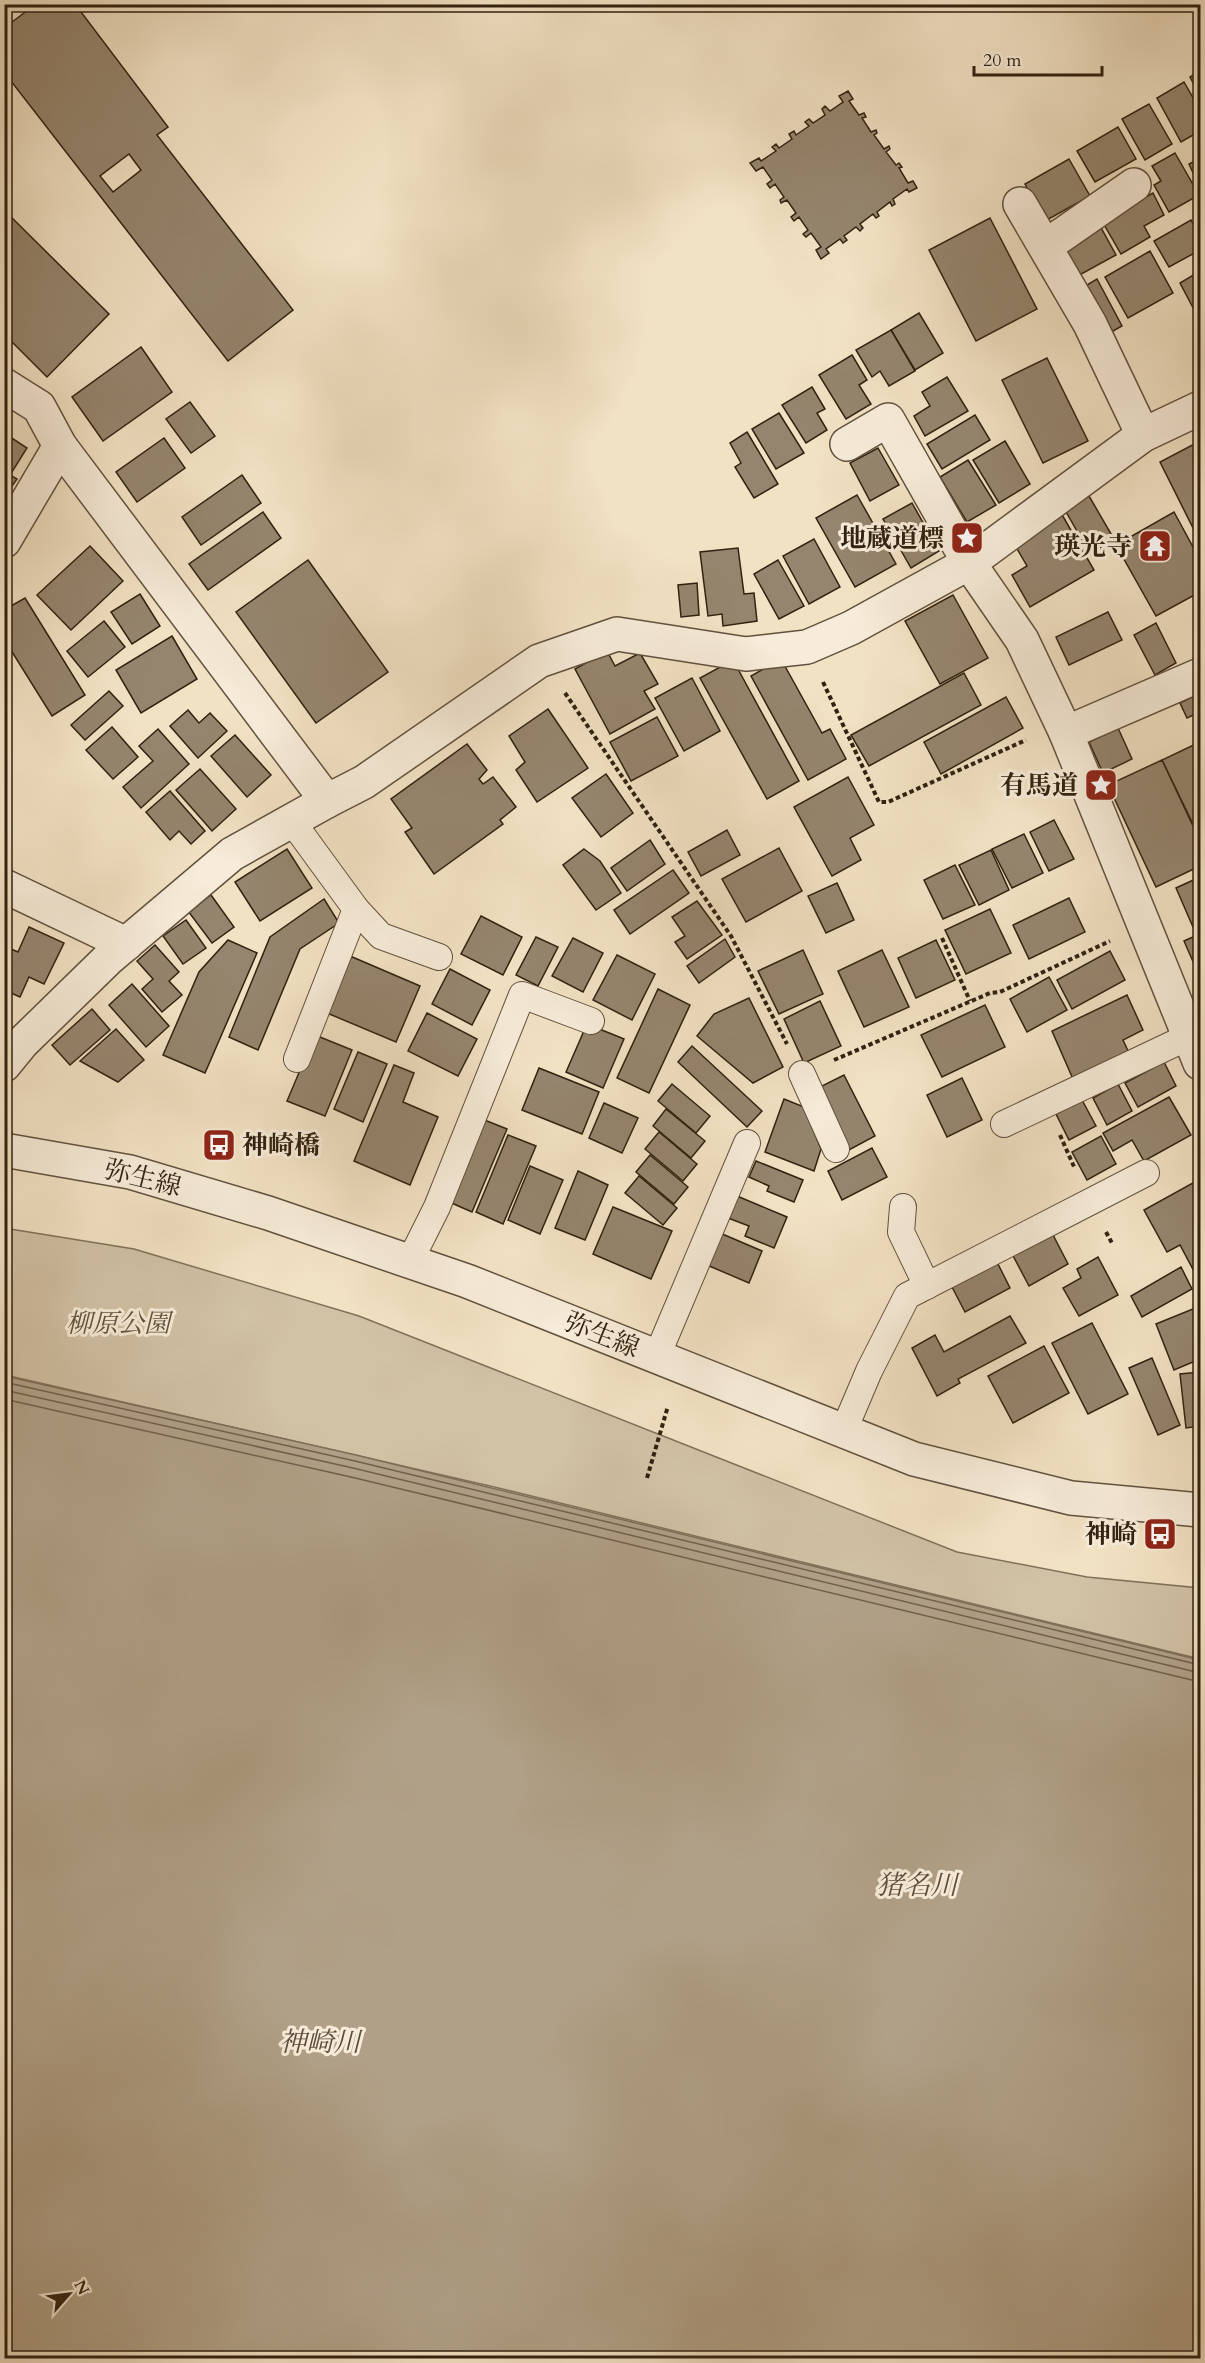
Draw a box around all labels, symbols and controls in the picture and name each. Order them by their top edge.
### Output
scale bar [974,39,1102,77]
text: 20 m [983,48,1022,73]
place icon: 地蔵道標 [949,520,985,556]
place label: 地蔵道標 [840,521,944,556]
temple icon: 瑛光寺 [1137,528,1173,564]
place label: 瑛光寺 [1054,529,1132,564]
place icon: 有馬道 [1083,767,1119,803]
place label: 有馬道 [1000,768,1078,803]
bus stop icon: 神崎橋 [201,1127,237,1163]
place label: 神崎橋 [242,1128,320,1163]
street label: 弥生線 [101,1152,185,1204]
street label: 弥生線 [559,1304,645,1366]
park label: 柳原公園 [66,1306,174,1341]
bus stop icon: 神崎 [1142,1516,1178,1552]
place label: 神崎 [1085,1517,1137,1552]
water label: 猪名川 [877,1867,960,1904]
water label: 神崎川 [280,2024,363,2061]
north arrow [39,2264,99,2324]
text: N [68,2276,94,2299]

